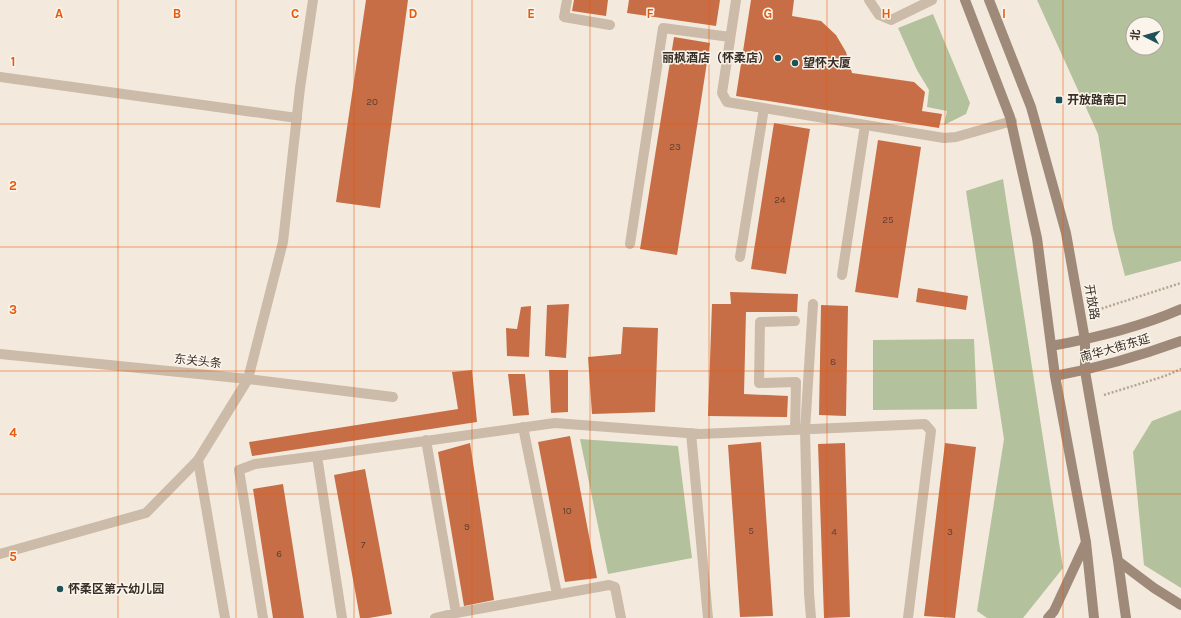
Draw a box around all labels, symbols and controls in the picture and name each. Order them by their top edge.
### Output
text: A [55,6,63,21]
text: B [173,6,181,21]
text: C [291,6,299,21]
text: D [409,6,418,21]
text: E [527,6,535,21]
text: F [646,6,654,21]
text: G [764,6,772,21]
text: H [881,6,891,21]
text: I [1002,6,1006,21]
north arrow [1125,16,1165,56]
text: 北 [1129,29,1143,41]
place label: 丽枫酒店（怀柔店） [662,51,770,65]
marker: 丽枫酒店（怀柔店） [773,53,783,63]
text: 1 [11,54,15,69]
place label: 望怀大厦 [803,56,851,70]
marker: 望怀大厦 [790,58,800,68]
place label: 开放路南口 [1067,93,1127,107]
marker: 开放路南口 [1054,95,1064,105]
house number: 20 [366,96,378,108]
house number: 23 [669,141,681,153]
text: 2 [9,178,17,193]
house number: 24 [774,194,786,206]
house number: 25 [882,214,894,226]
street label: 开放路 [1082,283,1102,321]
text: 3 [9,302,17,317]
street label: 南华大街东延 [1078,331,1152,365]
street label: 东关头条 [173,352,223,370]
house number: 8 [830,356,836,368]
text: 4 [9,425,17,440]
house number: 10 [562,505,572,517]
house number: 9 [464,521,470,533]
house number: 5 [748,525,754,537]
house number: 4 [831,526,837,538]
house number: 3 [947,526,953,538]
house number: 7 [361,539,366,551]
house number: 6 [276,548,282,560]
text: 5 [9,549,17,564]
place label: 怀柔区第六幼儿园 [68,582,164,596]
marker: 怀柔区第六幼儿园 [55,584,65,594]

